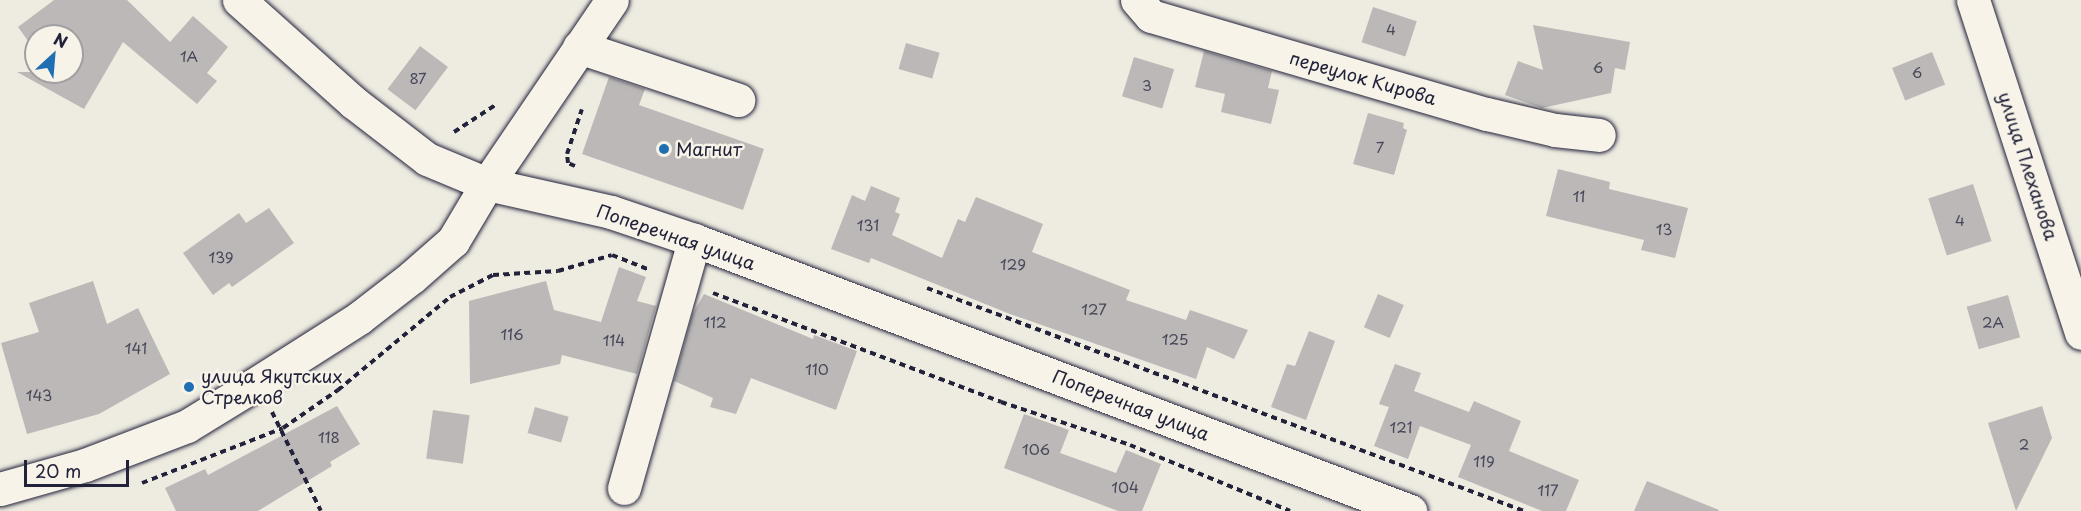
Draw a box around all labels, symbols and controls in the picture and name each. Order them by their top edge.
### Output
house number: 4 [1386,20,1396,38]
north arrow [24,24,84,84]
text: N [50,26,72,53]
house number: 1А [180,47,198,65]
street label: переулок Кирова [1287,47,1439,109]
house number: 6 [1593,58,1603,76]
house number: 6 [1912,63,1922,81]
house number: 87 [409,69,427,87]
house number: 3 [1142,76,1152,94]
street label: улица Плеханова [1994,88,2062,244]
place label: Магнит [676,138,742,160]
house number: 7 [1376,138,1384,156]
marker: Магнит [657,142,671,156]
house number: 11 [1573,187,1585,205]
street label: Поперечная улица [593,200,759,274]
house number: 4 [1955,211,1965,229]
house number: 131 [857,216,879,234]
house number: 13 [1656,220,1672,238]
house number: 139 [208,248,234,266]
house number: 129 [1000,255,1026,273]
house number: 127 [1081,300,1107,318]
house number: 112 [703,313,727,331]
house number: 2А [1982,313,2004,331]
house number: 116 [500,325,524,343]
house number: 125 [1162,330,1188,348]
house number: 114 [603,331,625,349]
house number: 141 [125,339,147,357]
house number: 110 [805,360,829,378]
street label: Поперечная улица [1049,365,1213,445]
place label: улица Якутских Стрелков [201,366,343,409]
marker: улица Якутских Стрелков [182,380,196,394]
house number: 143 [26,386,52,404]
house number: 121 [1389,418,1413,436]
house number: 118 [318,428,340,446]
house number: 2 [2019,435,2029,453]
house number: 106 [1022,440,1050,458]
scale bar [27,448,132,486]
house number: 119 [1473,452,1495,470]
text: 20 m [35,457,81,484]
house number: 104 [1111,478,1139,496]
house number: 117 [1537,481,1559,499]

